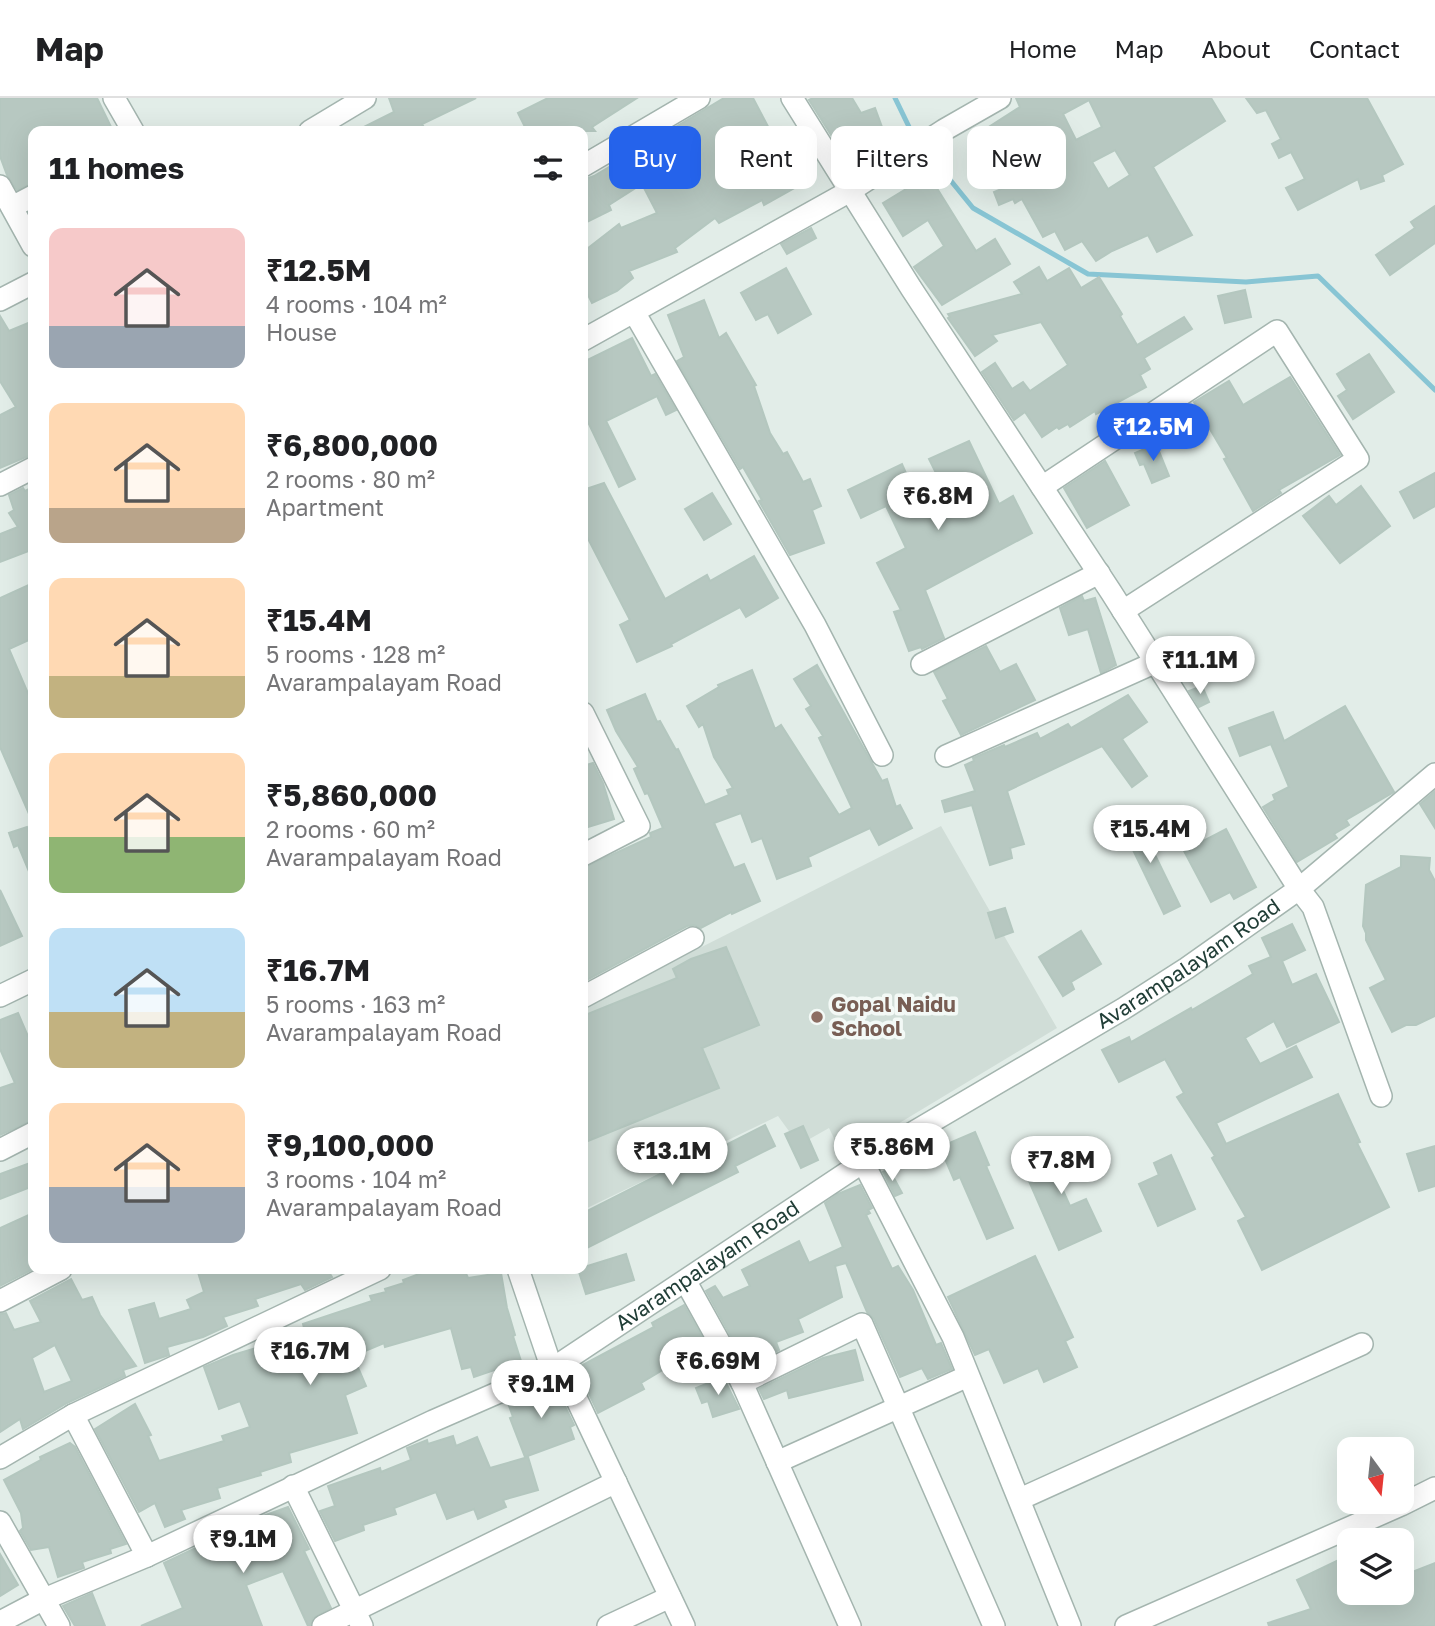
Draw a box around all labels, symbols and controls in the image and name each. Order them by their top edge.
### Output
text: Map [35,29,104,68]
text: Home [1009,34,1077,63]
text: Map [1115,34,1164,63]
text: About [1202,34,1271,63]
text: Contact [1309,34,1400,63]
chip: Buy [609,126,701,189]
chip: Rent [715,126,817,189]
chip: Filters [831,126,953,189]
chip: New [967,126,1066,189]
icon: filters [529,149,567,187]
text: 11 homes [49,150,184,186]
text: ₹12.5M [266,252,372,288]
icon: home [105,256,189,340]
text: 4 rooms · 104 m² [266,290,447,318]
text: House [266,318,337,346]
pin: ₹12.5M [1096,404,1210,463]
text: ₹12.5M [1113,412,1193,440]
text: ₹6,800,000 [266,427,438,463]
icon: home [105,431,189,515]
text: 2 rooms · 80 m² [266,465,435,493]
pin: ₹6.8M [889,472,987,532]
text: ₹6.8M [903,481,973,509]
text: Apartment [266,493,384,521]
text: ₹15.4M [266,602,372,638]
icon: home [105,606,189,690]
pin: ₹11.1M [1143,636,1257,696]
text: 5 rooms · 128 m² [266,640,445,668]
text: ₹11.1M [1162,645,1238,673]
text: Avarampalayam Road [266,668,502,696]
text: ₹5,860,000 [266,777,437,813]
icon: home [105,781,189,865]
pin: ₹15.4M [1093,806,1207,865]
text: ₹15.4M [1109,814,1191,842]
text: 2 rooms · 60 m² [266,815,435,843]
text: Avarampalayam Road [266,843,502,871]
street label: Avarampalayam Road [1091,892,1285,1034]
text: ₹16.7M [266,952,370,988]
icon: home [105,956,189,1040]
text: 5 rooms · 163 m² [266,990,445,1018]
place label: Gopal Naidu School [831,991,956,1041]
marker: Gopal Naidu School [809,1009,825,1025]
text: Avarampalayam Road [266,1018,502,1046]
pin: ₹5.86M [835,1124,949,1183]
text: ₹9,100,000 [266,1127,434,1163]
pin: ₹13.1M [615,1128,729,1187]
icon: home [105,1131,189,1215]
text: ₹5.86M [850,1132,934,1160]
text: ₹13.1M [633,1136,711,1164]
pin: ₹7.8M [1012,1136,1110,1196]
text: ₹7.8M [1027,1145,1095,1173]
text: 3 rooms · 104 m² [266,1165,446,1193]
text: Avarampalayam Road [266,1193,502,1221]
street label: Avarampalayam Road [610,1194,804,1335]
pin: ₹16.7M [253,1328,367,1387]
text: ₹16.7M [270,1336,350,1364]
pin: ₹6.69M [661,1338,775,1397]
text: ₹6.69M [676,1346,760,1374]
pin: ₹9.1M [492,1360,590,1420]
text: ₹9.1M [507,1369,575,1397]
north arrow [1337,1437,1414,1514]
map controls [1337,1437,1414,1605]
pin: ₹9.1M [194,1516,292,1575]
text: ₹9.1M [209,1524,277,1552]
button: layers [1337,1528,1414,1605]

